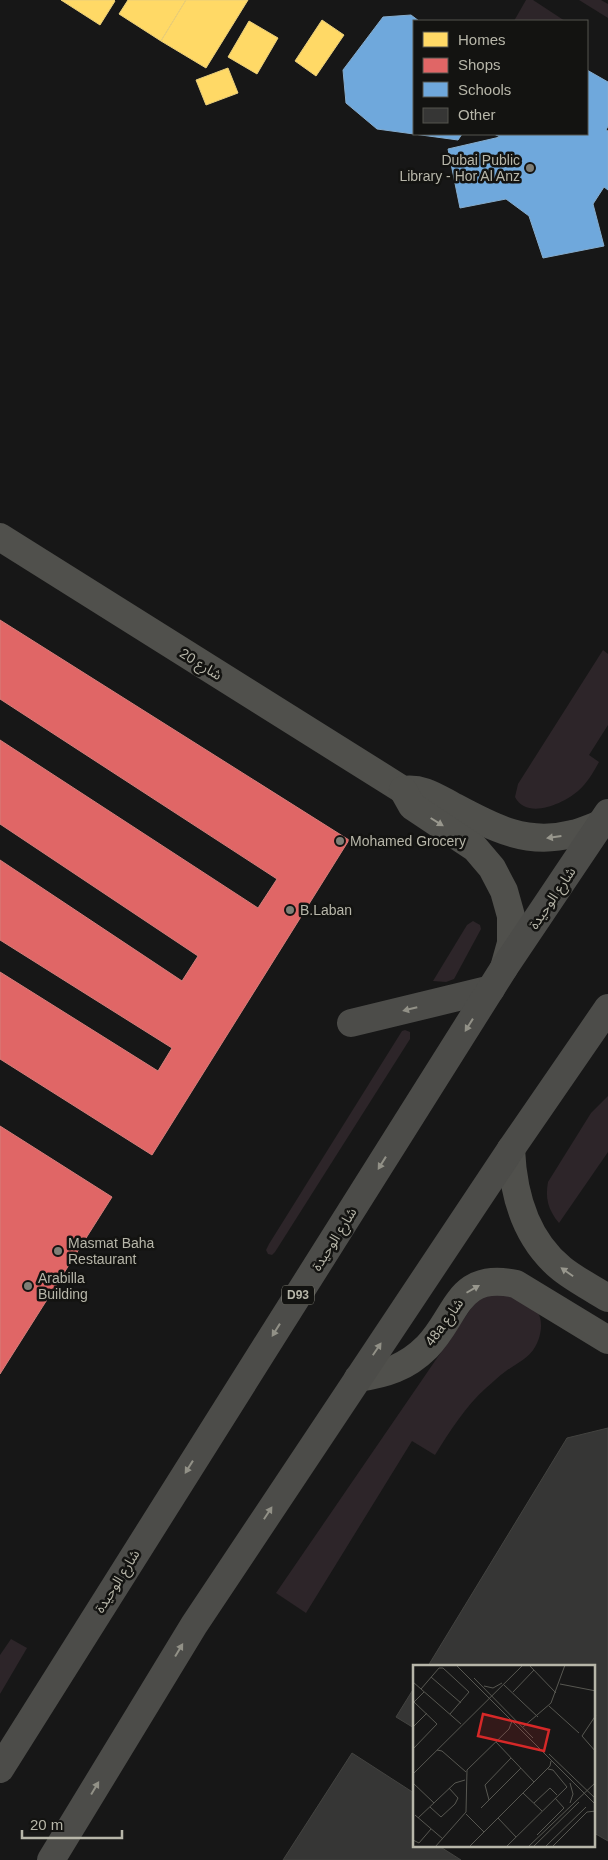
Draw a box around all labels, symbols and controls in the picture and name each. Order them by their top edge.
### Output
legend [413,20,588,135]
text: Homes [458,31,506,48]
text: Shops [458,56,501,73]
text: Schools [458,81,511,98]
text: Other [458,106,496,123]
place label: Dubai Public Library - Hor Al Anz [399,152,520,184]
marker: Dubai Public Library - Hor Al Anz [524,162,536,174]
street label: شارع 20 [175,645,225,686]
one-way arrow [430,818,443,827]
place label: Mohamed Grocery [350,833,466,849]
one-way arrow [546,833,562,841]
marker: Mohamed Grocery [334,835,346,847]
street label: شارع الوحيدة [525,864,581,934]
place label: B.Laban [300,902,352,918]
marker: B.Laban [284,904,296,916]
one-way arrow [402,1005,417,1013]
one-way arrow [464,1019,473,1032]
one-way arrow [377,1156,386,1169]
street label: شارع الوحيدة [308,1204,362,1275]
place label: Masmat Baha Restaurant [68,1235,155,1267]
marker: Masmat Baha Restaurant [52,1245,64,1257]
one-way arrow [560,1267,574,1277]
place label: Arabilla Building [38,1270,88,1302]
marker: Arabilla Building [22,1280,34,1292]
one-way arrow [467,1284,480,1293]
road number: D93 [282,1286,314,1304]
street label: 48a شارع [421,1295,469,1351]
one-way arrow [271,1323,281,1336]
one-way arrow [372,1342,382,1355]
one-way arrow [185,1460,194,1474]
one-way arrow [263,1507,273,1520]
street label: شارع الوحيدة [91,1546,145,1617]
one-way arrow [175,1643,184,1656]
inset map [413,1665,596,1848]
one-way arrow [90,1782,99,1795]
scale bar [22,1808,122,1840]
text: 20 m [30,1816,63,1833]

